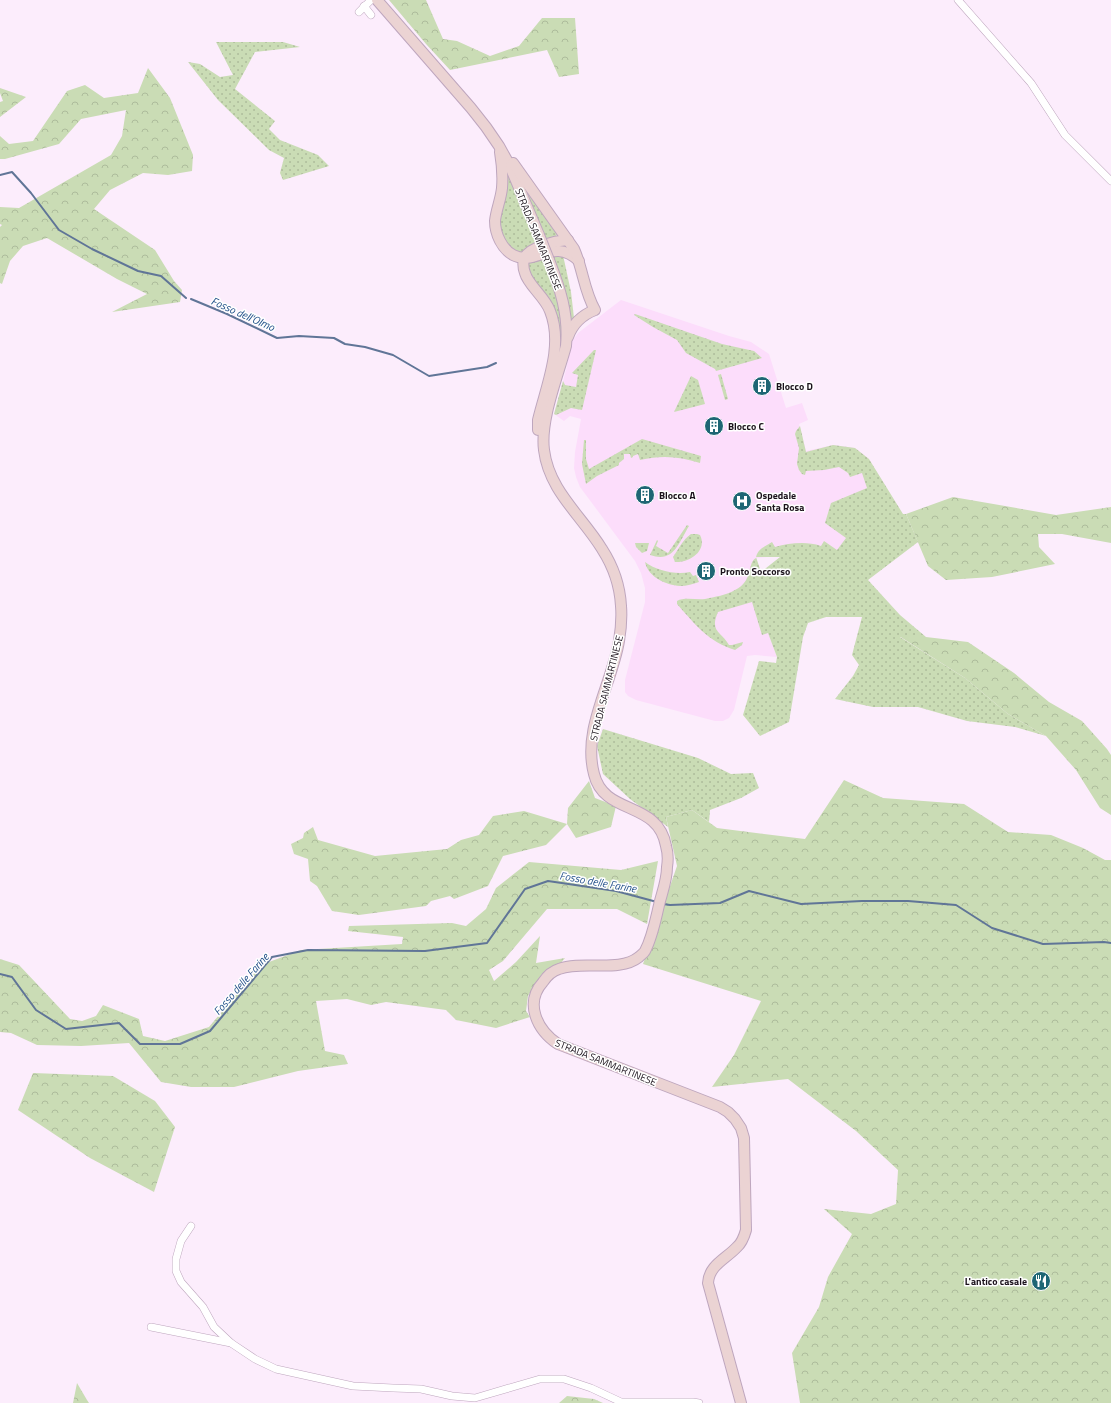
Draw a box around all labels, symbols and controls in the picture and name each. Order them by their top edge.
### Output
street label: STRADA SAMMARTINESE [511,186,566,293]
water label: Fosso dell'Olmo [209,293,278,335]
building icon: Blocco D [751,375,773,397]
place label: Blocco D [776,379,813,394]
building icon: Blocco C [703,415,725,437]
place label: Blocco C [728,419,764,434]
building icon: Blocco A [634,484,656,506]
place label: Blocco A [659,488,696,503]
place label: Ospedale Santa Rosa [756,488,804,515]
hospital icon: Ospedale Santa Rosa [731,490,753,512]
building icon: Pronto Soccorso [695,560,717,582]
place label: Pronto Soccorso [720,564,790,579]
street label: STRADA SAMMARTINESE [586,633,627,742]
water label: Fosso delle Farine [558,867,639,897]
water label: Fosso delle Farine [209,949,273,1019]
street label: STRADA SAMMARTINESE [553,1035,659,1090]
restaurant icon: L'antico casale [1030,1270,1052,1292]
place label: L'antico casale [965,1274,1027,1289]

